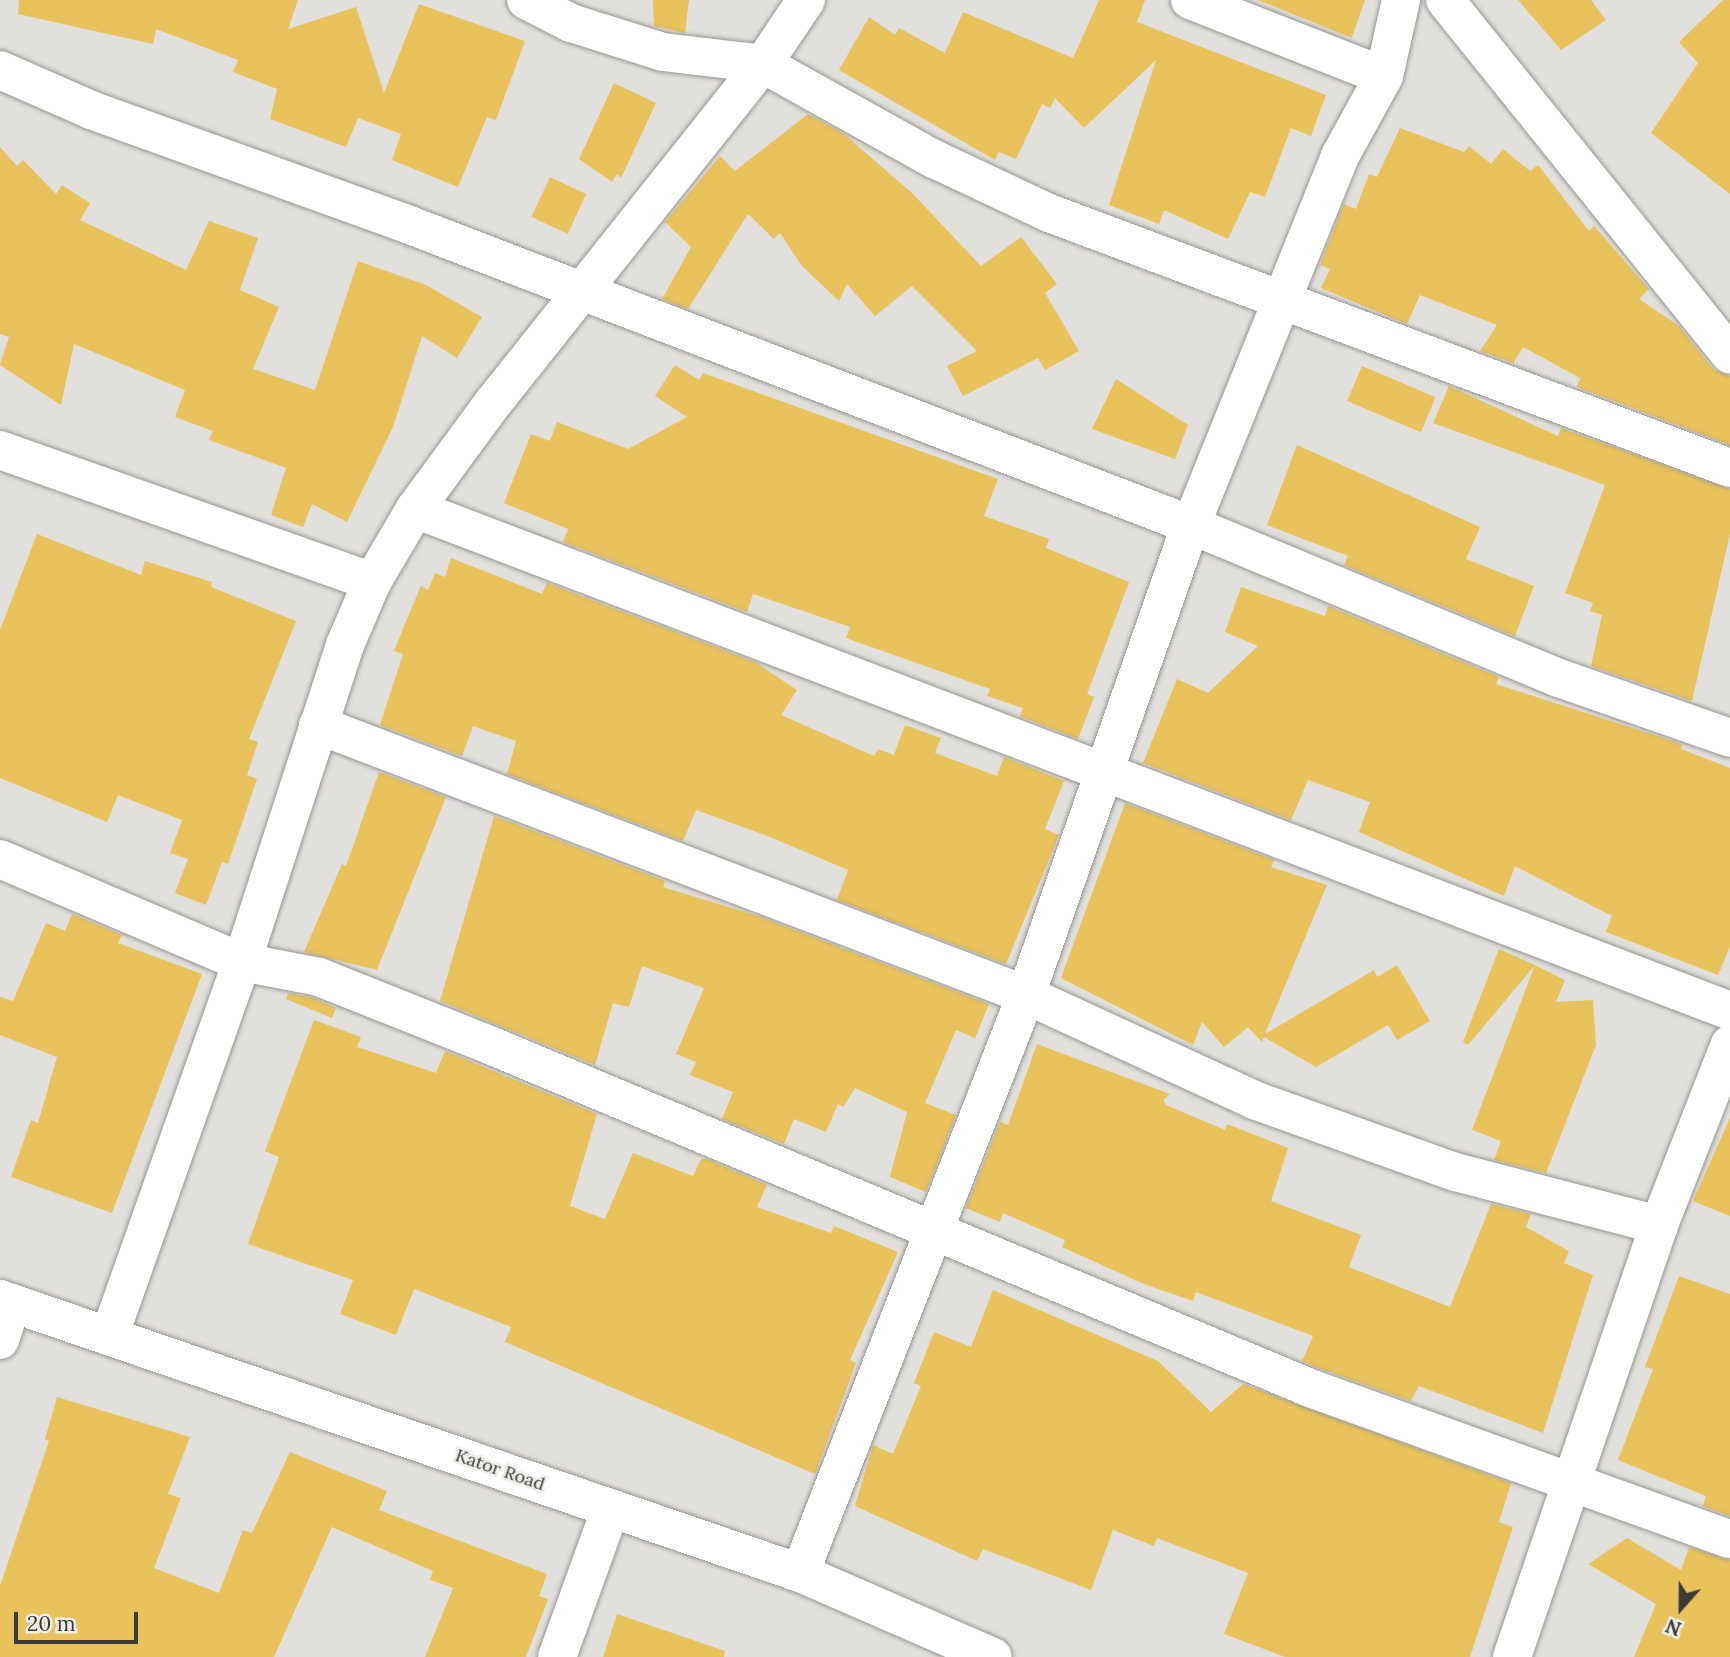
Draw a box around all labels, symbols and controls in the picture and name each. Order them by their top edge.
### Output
street label: Kator Road [452,1445,548,1495]
north arrow [1646,1573,1716,1643]
scale bar [18,1598,142,1642]
text: 20 m [27,1610,76,1637]
text: N [1662,1614,1685,1641]

